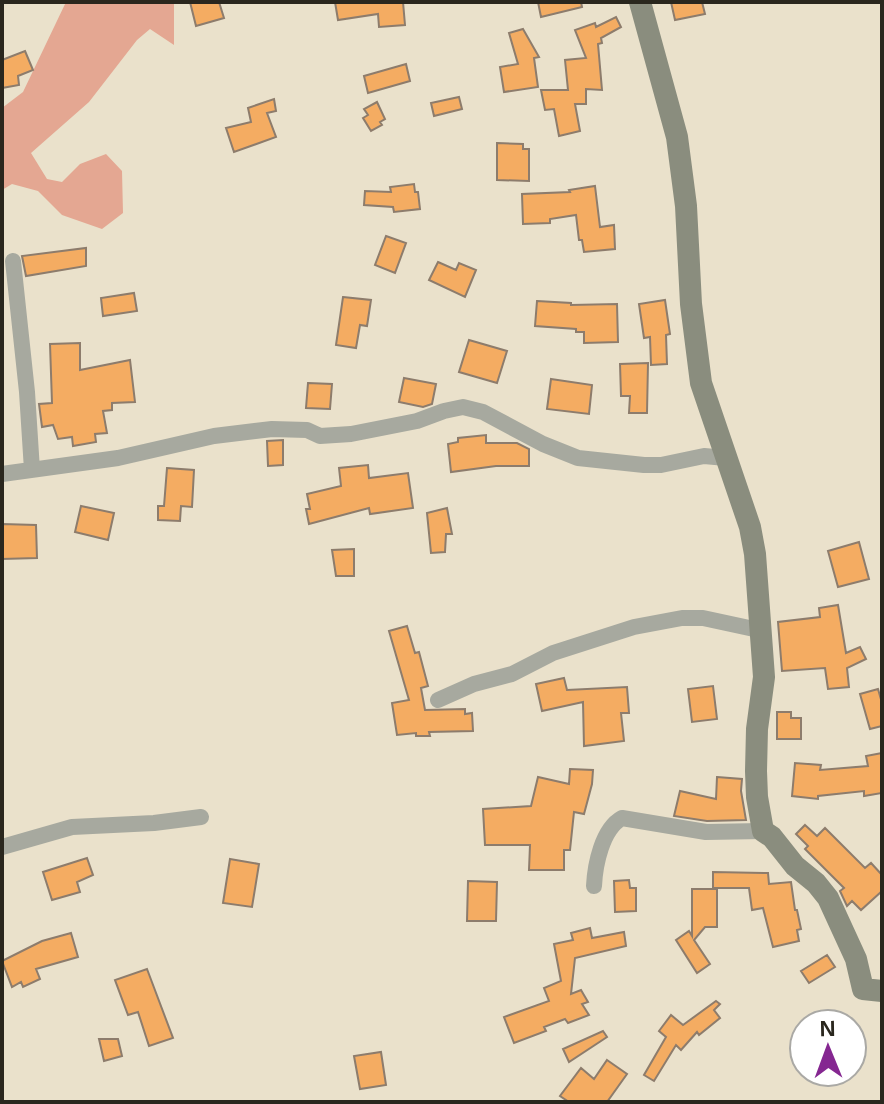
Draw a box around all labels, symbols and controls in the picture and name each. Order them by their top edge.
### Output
north arrow [788,1008,868,1088]
text: N [819,1016,836,1041]

